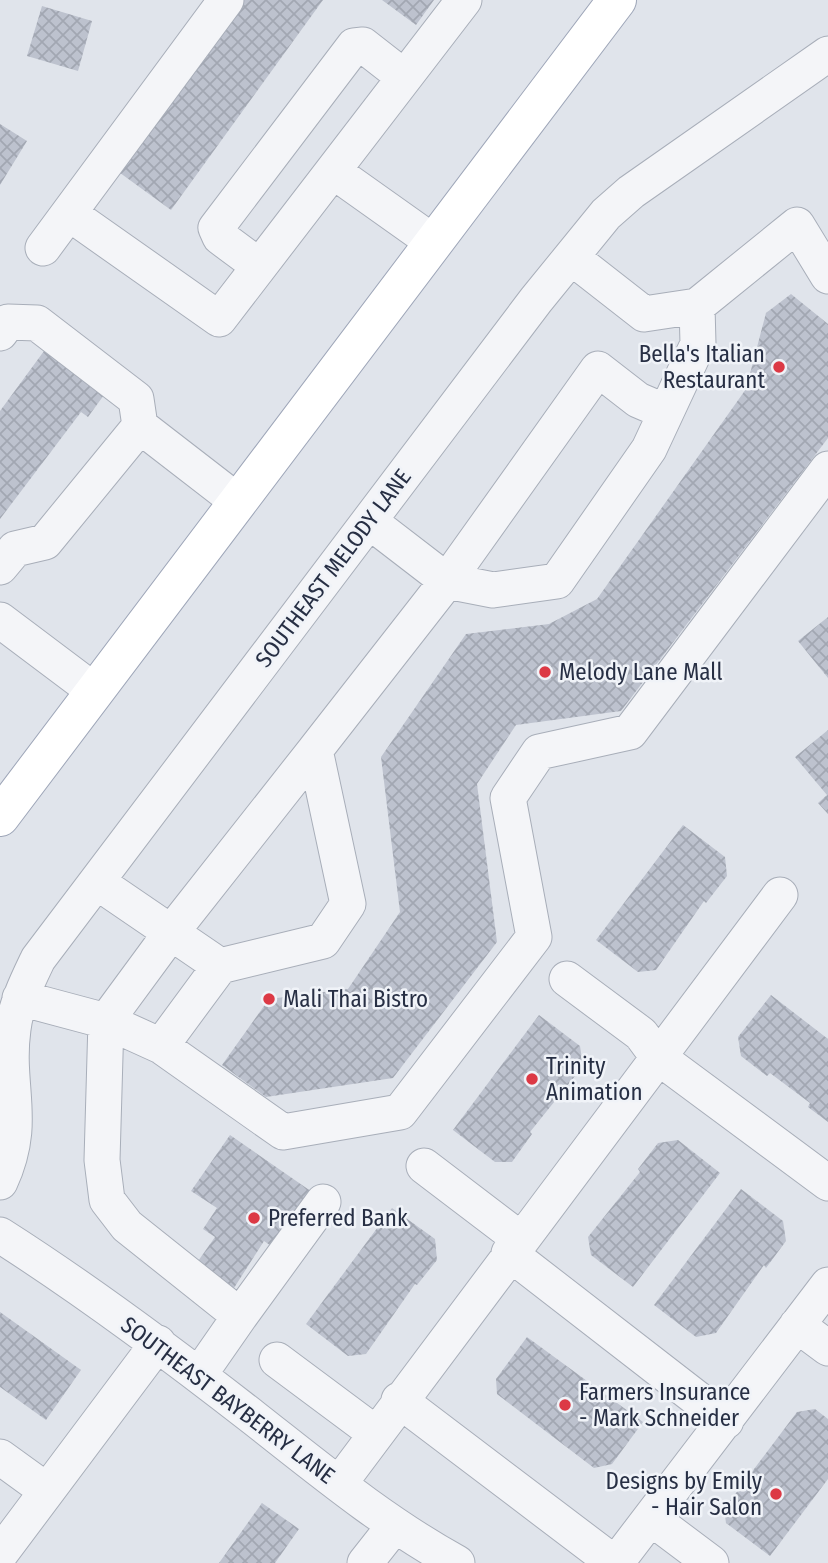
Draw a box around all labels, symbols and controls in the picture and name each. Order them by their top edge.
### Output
place label: Bella's Italian Restaurant [639,340,765,394]
marker: Bella's Italian Restaurant [771,359,787,375]
street label: SOUTHEAST MELODY LANE [249,463,417,673]
place label: Melody Lane Mall [559,658,722,686]
marker: Melody Lane Mall [537,664,553,680]
place label: Mali Thai Bistro [283,985,428,1013]
marker: Mali Thai Bistro [261,991,277,1007]
place label: Trinity Animation [546,1052,643,1106]
marker: Trinity Animation [524,1071,540,1087]
place label: Preferred Bank [268,1204,408,1232]
marker: Preferred Bank [246,1210,262,1226]
street label: SOUTHEAST BAYBERRY LANE [116,1310,340,1490]
place label: Farmers Insurance - Mark Schneider [579,1378,750,1432]
marker: Farmers Insurance - Mark Schneider [557,1397,573,1413]
place label: Designs by Emily - Hair Salon [606,1467,763,1521]
marker: Designs by Emily - Hair Salon [768,1486,784,1502]

